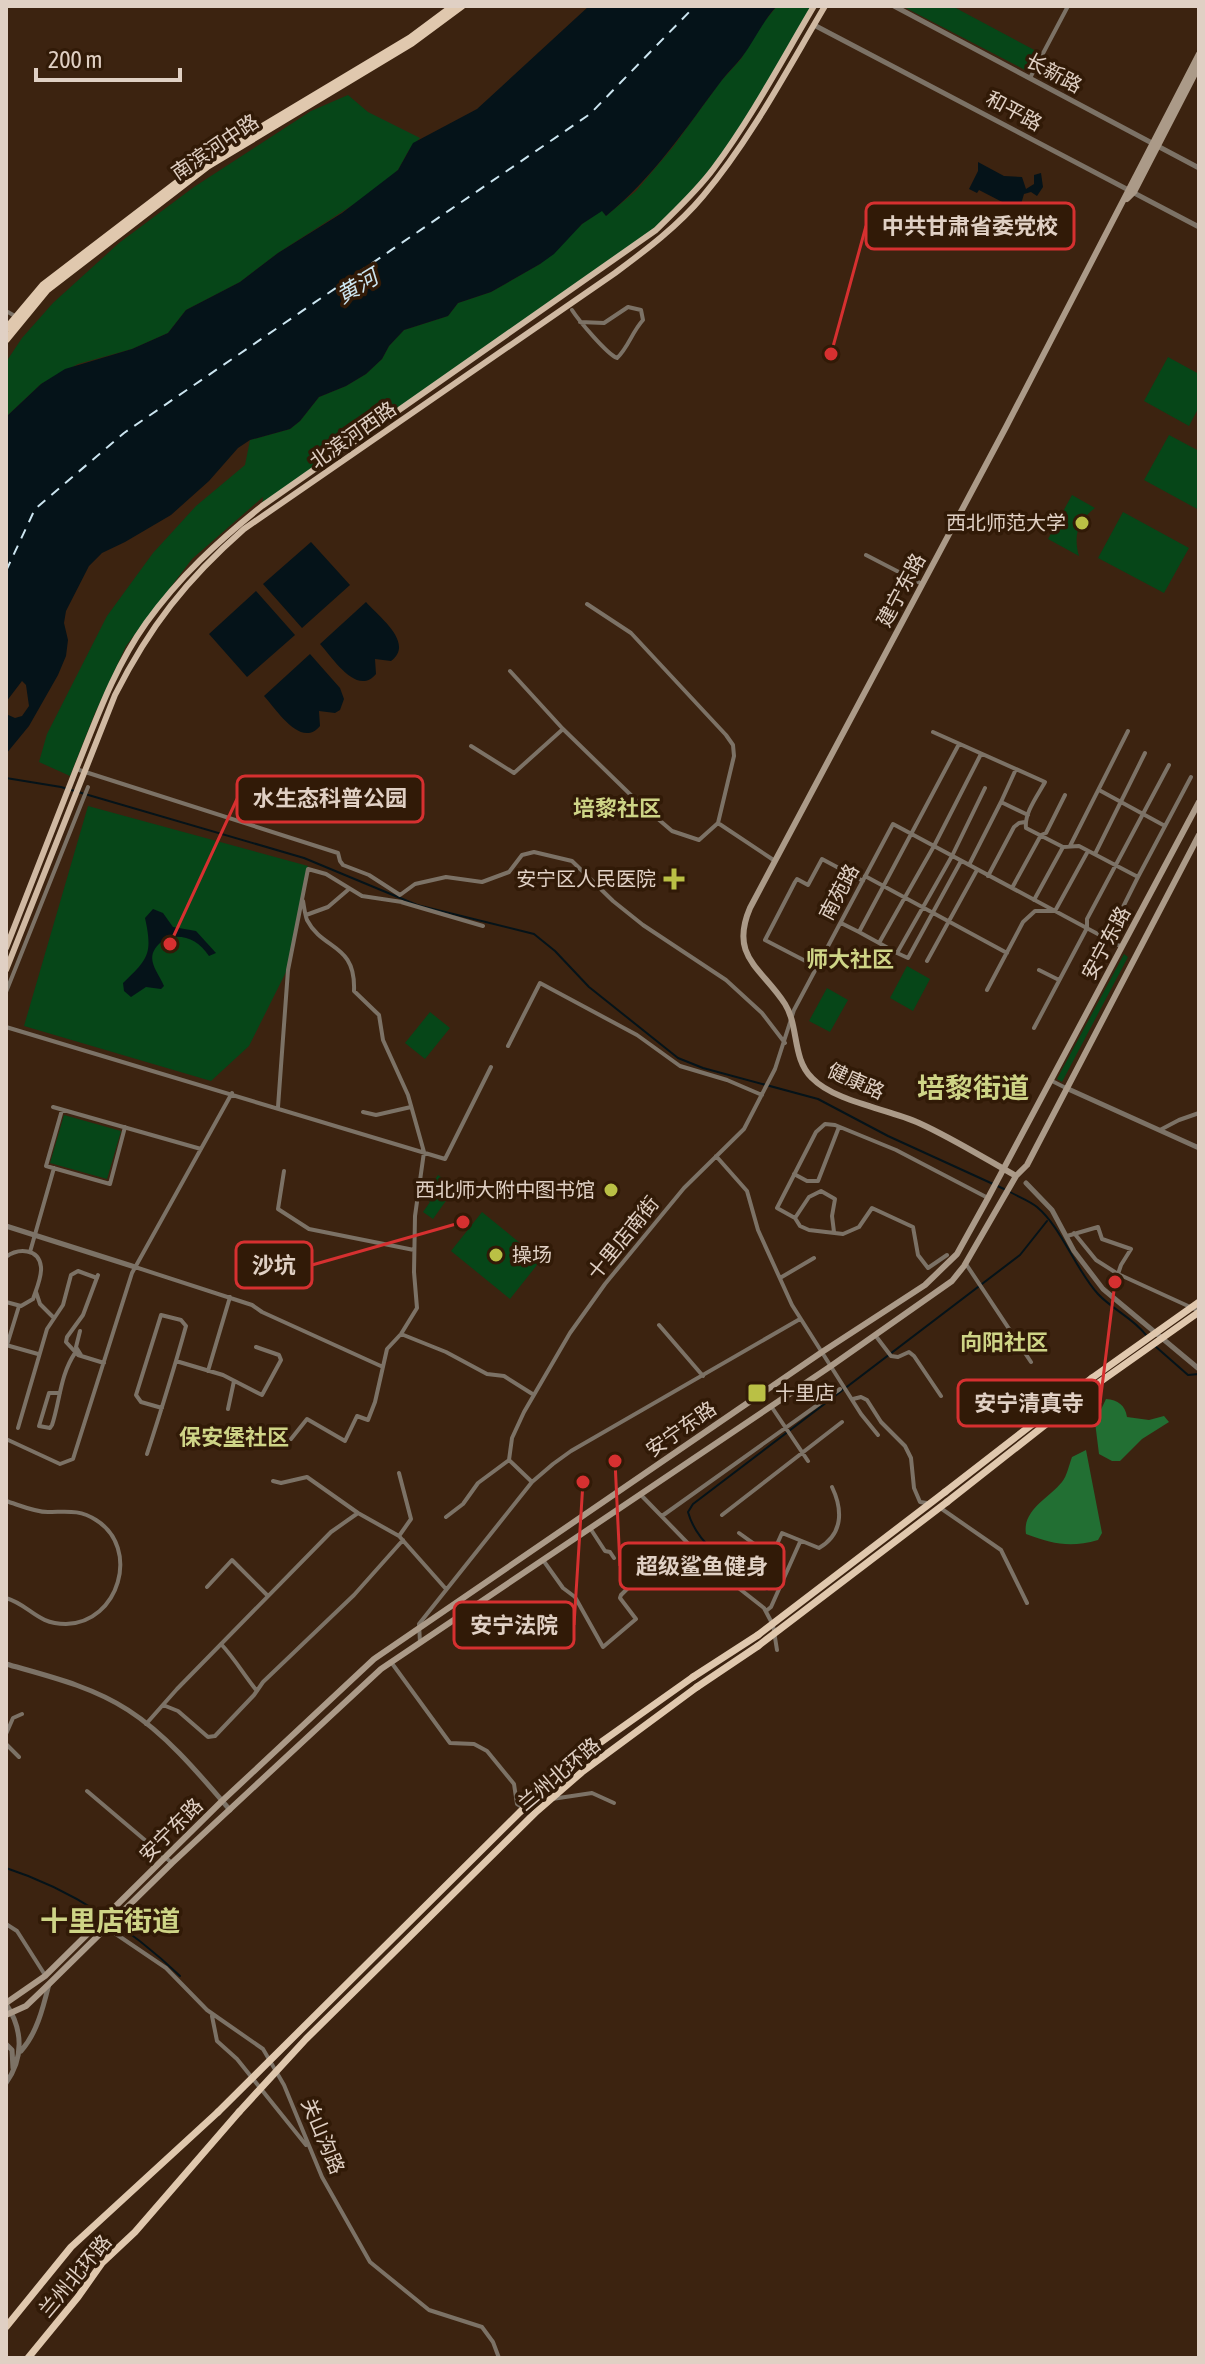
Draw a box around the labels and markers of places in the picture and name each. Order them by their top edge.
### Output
callout: 中共甘肃省委党校 [866,203,1074,249]
place label: 西北师范大学 [946,511,1066,534]
marker: 西北师范大学 [1073,514,1091,532]
callout: 水生态科普公园 [237,776,423,822]
place label: 安宁区人民医院 [516,867,656,890]
marker: 安宁区人民医院 [663,868,685,890]
place label: 西北师大附中图书馆 [415,1178,595,1201]
marker: 西北师大附中图书馆 [602,1181,620,1199]
callout: 沙坑 [236,1242,312,1288]
place label: 操场 [512,1243,552,1266]
marker: 操场 [487,1246,505,1264]
callout: 安宁清真寺 [958,1380,1100,1426]
place label: 十里店 [775,1381,835,1404]
marker: 十里店 [746,1382,768,1404]
callout: 超级鲨鱼健身 [620,1543,784,1589]
callout: 安宁法院 [454,1602,574,1648]

